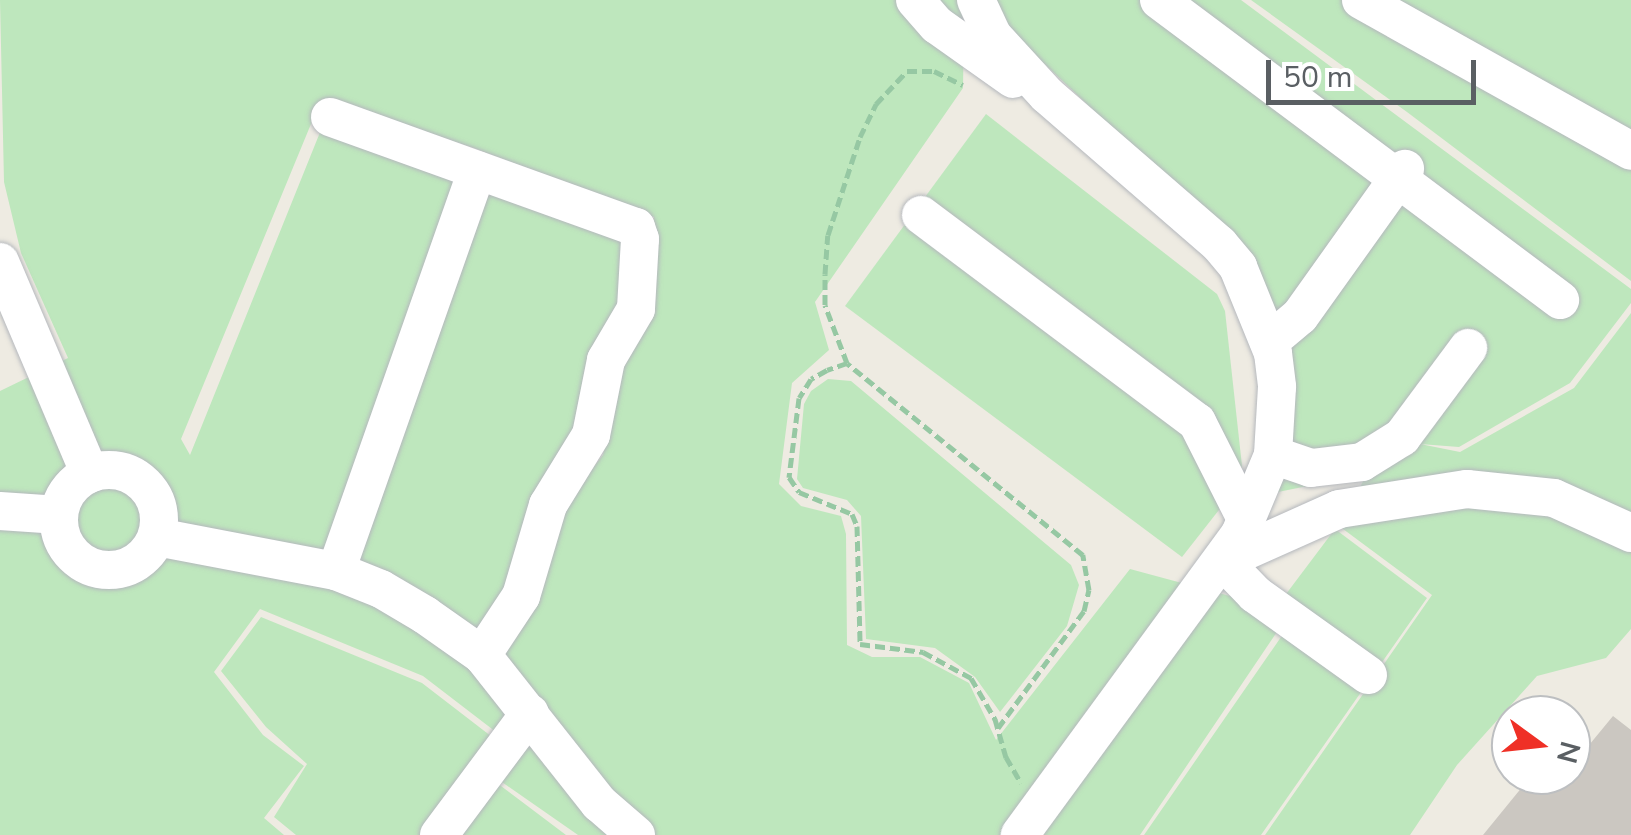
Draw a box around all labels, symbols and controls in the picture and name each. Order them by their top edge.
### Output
scale bar [1271,40,1481,102]
text: 50 m [1283,57,1352,98]
north arrow [1491,695,1591,795]
text: N [1547,737,1589,767]

